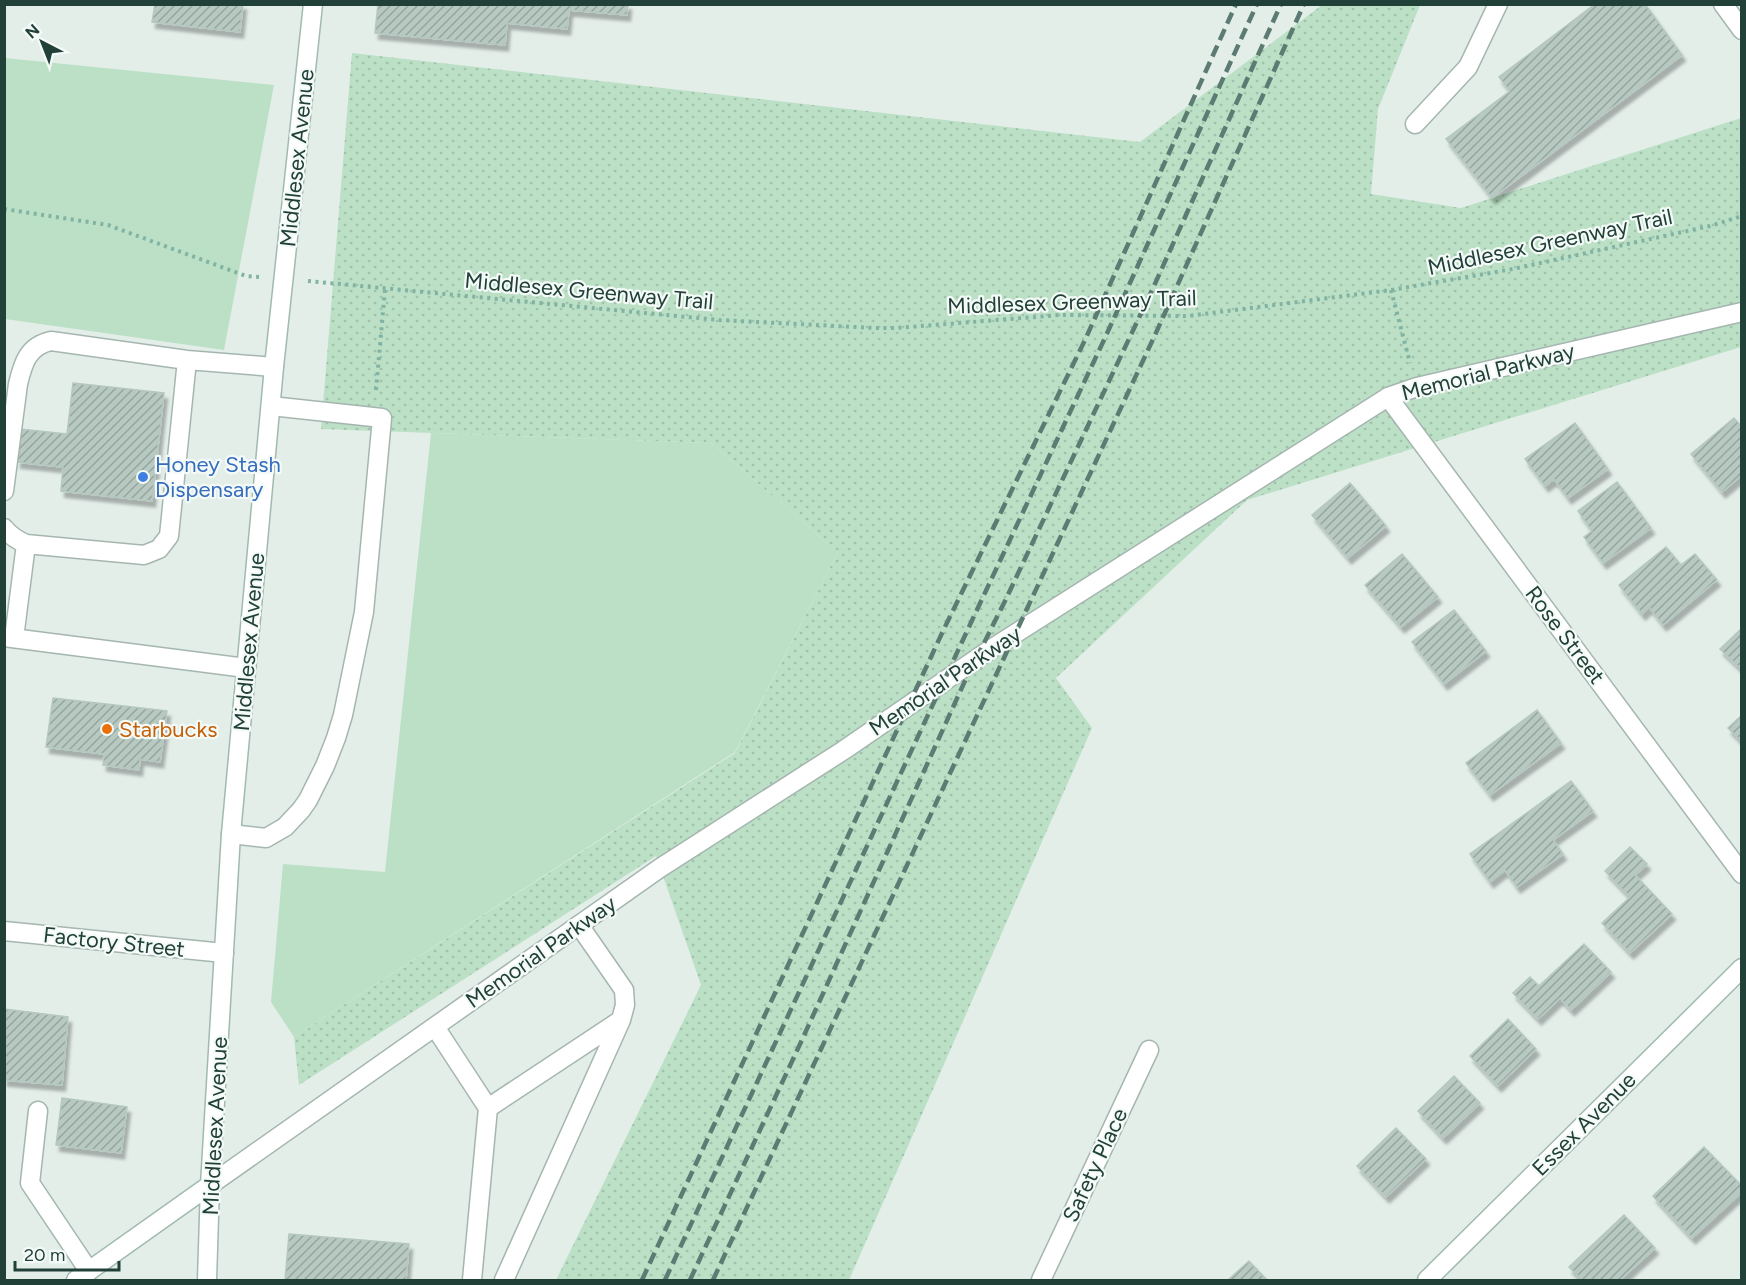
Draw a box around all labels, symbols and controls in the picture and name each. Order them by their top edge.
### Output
north arrow [12,12,72,72]
text: N [21,20,43,42]
street label: Middlesex Avenue [274,68,320,248]
street label: Middlesex Greenway Trail [1425,203,1675,281]
street label: Middlesex Greenway Trail [464,267,714,315]
street label: Middlesex Greenway Trail [947,284,1197,320]
street label: Memorial Parkway [1399,337,1578,407]
place label: Honey Stash Dispensary [155,451,281,503]
marker: Honey Stash Dispensary [136,470,150,484]
street label: Middlesex Avenue [228,552,270,732]
street label: Rose Street [1519,581,1611,689]
street label: Memorial Parkway [864,620,1027,742]
place label: Starbucks [119,716,217,743]
marker: Starbucks [100,722,114,736]
street label: Memorial Parkway [461,890,622,1014]
street label: Factory Street [42,921,186,963]
street label: Middlesex Avenue [197,1036,233,1216]
street label: Essex Avenue [1526,1066,1642,1182]
street label: Safety Place [1057,1104,1133,1226]
scale bar [15,1234,118,1272]
text: 20 m [24,1244,65,1266]

